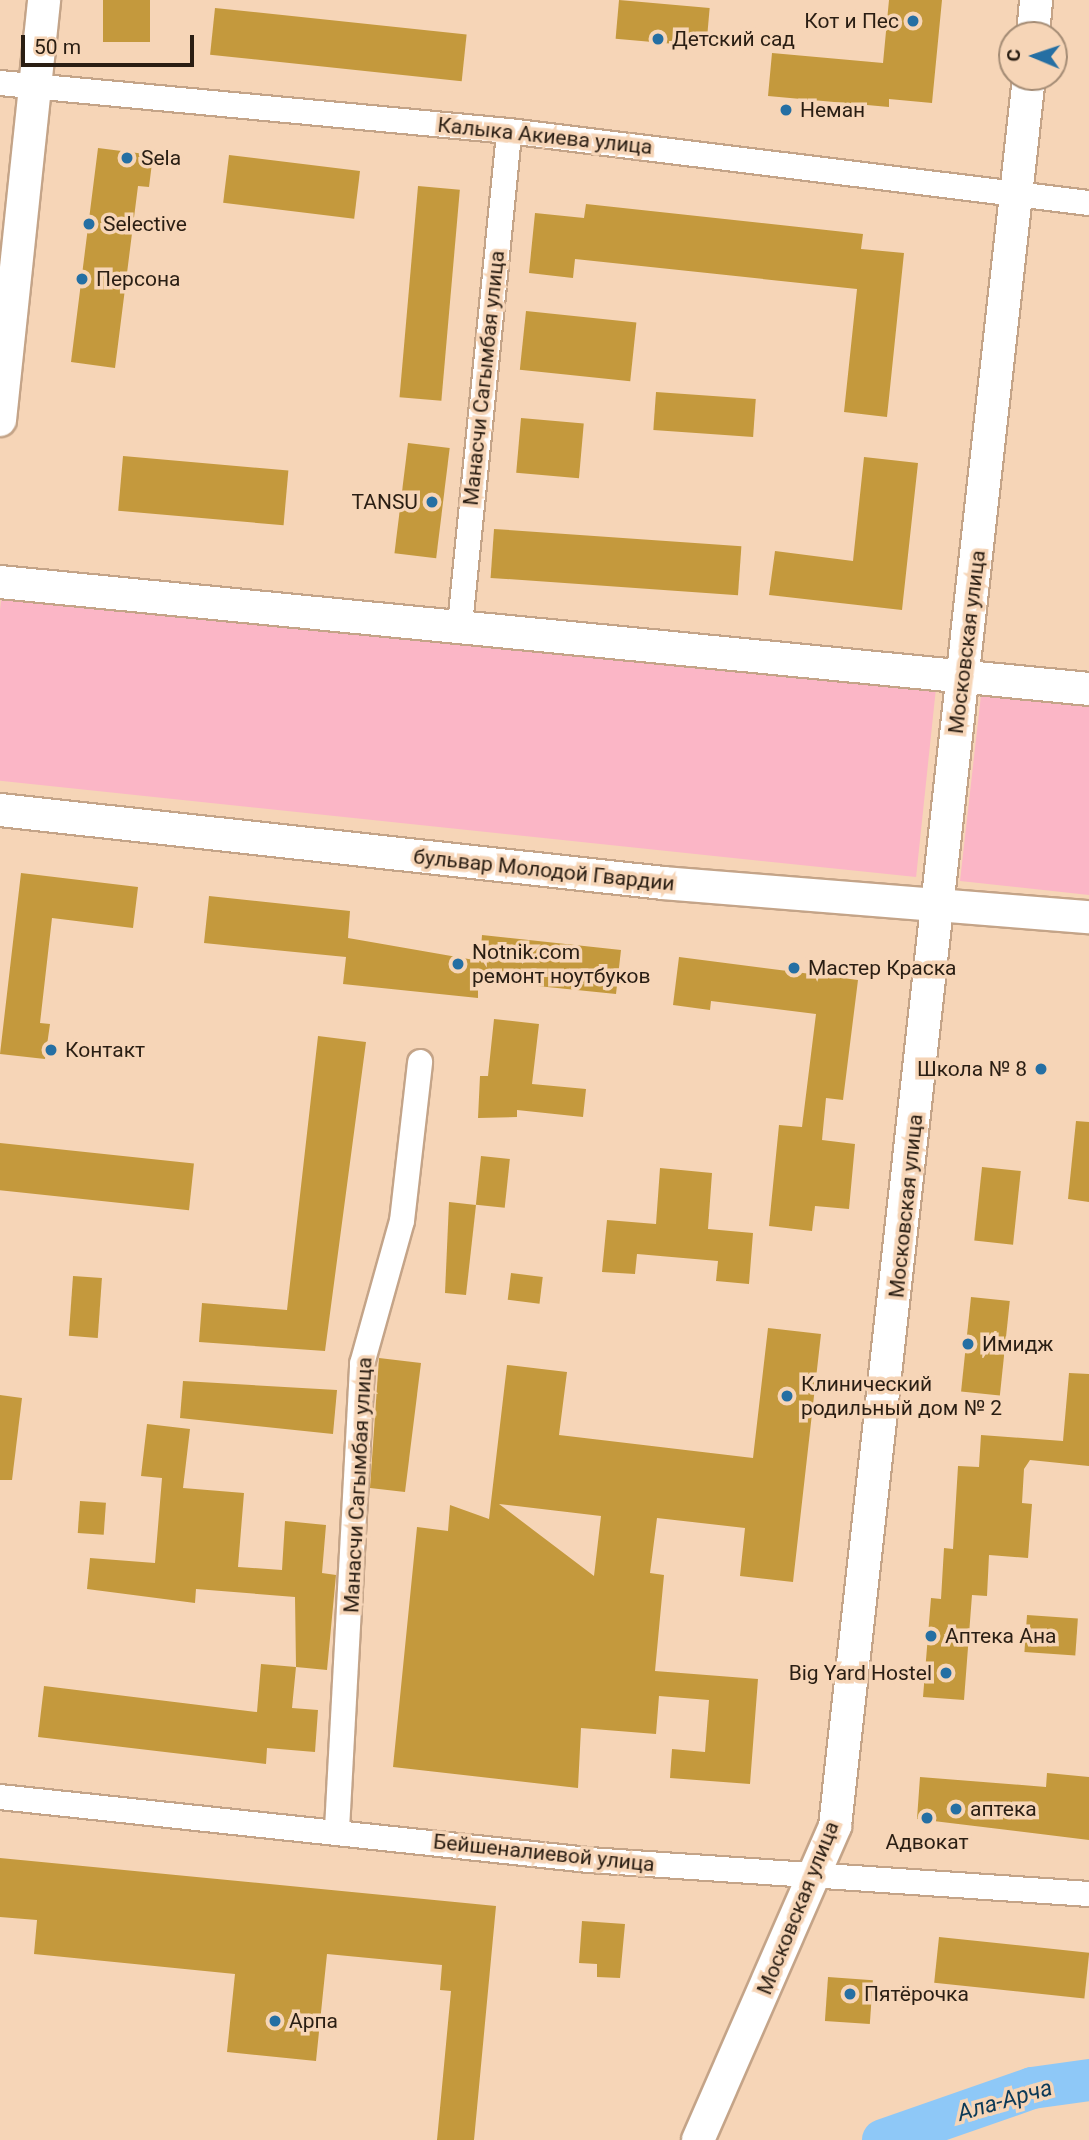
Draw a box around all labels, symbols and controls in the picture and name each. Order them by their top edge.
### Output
place label: Кот и Пес [804,8,899,34]
marker: Кот и Пес [905,13,921,29]
scale bar [24,21,198,65]
north arrow [998,21,1068,91]
place label: Детский сад [672,26,795,52]
marker: Детский сад [650,31,666,47]
text: 50 m [34,35,81,59]
text: С [1002,49,1025,62]
place label: Неман [800,97,865,123]
marker: Неман [778,102,794,118]
street label: Калыка Акиева улица [436,112,654,160]
place label: Sela [141,145,181,171]
marker: Sela [119,150,135,166]
place label: Selective [103,211,187,237]
marker: Selective [81,216,97,232]
street label: Манасчи Сагымбая улица [458,249,510,507]
place label: Персона [96,266,180,292]
marker: Персона [74,271,90,287]
place label: TANSU [352,489,418,515]
marker: TANSU [424,494,440,510]
street label: Московская улица [943,549,991,735]
street label: бульвар Молодой Гвардии [412,844,676,896]
place label: Notnik.com ремонт ноутбуков [472,939,651,989]
place label: Мастер Краска [808,955,956,981]
marker: Notnik.com ремонт ноутбуков [450,956,466,972]
marker: Мастер Краска [786,960,802,976]
place label: Контакт [65,1037,145,1063]
marker: Контакт [43,1042,59,1058]
place label: Школа № 8 [917,1056,1027,1082]
marker: Школа № 8 [1033,1061,1049,1077]
street label: Московская улица [884,1113,928,1299]
place label: Имидж [982,1331,1053,1357]
marker: Имидж [960,1336,976,1352]
street label: Манасчи Сагымбая улица [339,1356,377,1614]
place label: Клинический родильный дом № 2 [801,1371,1002,1421]
marker: Клинический родильный дом № 2 [779,1388,795,1404]
place label: Аптека Ана [945,1623,1056,1649]
marker: Аптека Ана [923,1628,939,1644]
place label: Big Yard Hostel [789,1660,932,1686]
marker: Big Yard Hostel [938,1665,954,1681]
place label: аптека [970,1796,1037,1822]
marker: аптека [948,1801,964,1817]
marker: Адвокат [919,1810,935,1826]
street label: Московская улица [752,1818,844,1998]
street label: Бейшеналиевой улица [432,1829,656,1877]
place label: Адвокат [885,1829,969,1855]
place label: Пятёрочка [864,1981,969,2007]
marker: Пятёрочка [842,1986,858,2002]
place label: Арпа [289,2008,338,2034]
marker: Арпа [267,2013,283,2029]
water label: Ала-Арча [954,2074,1056,2128]

